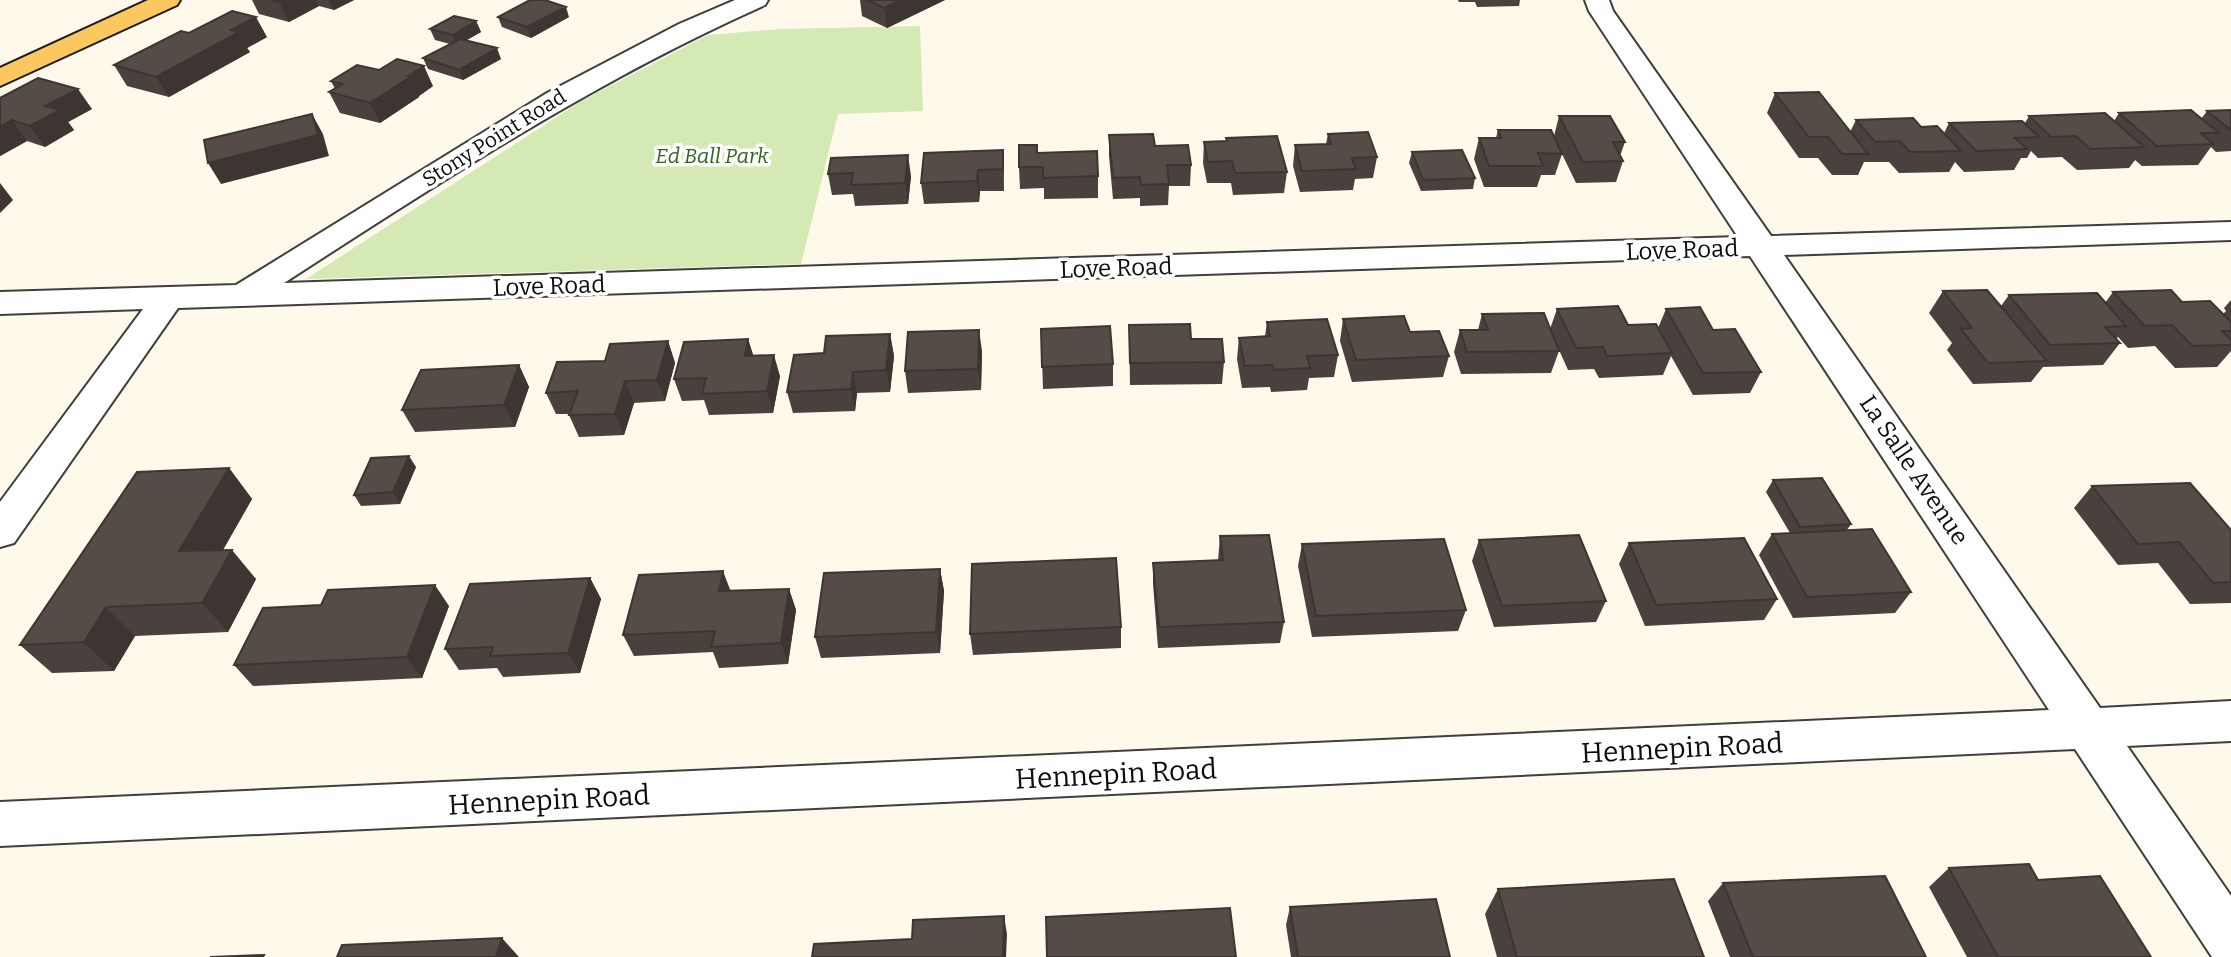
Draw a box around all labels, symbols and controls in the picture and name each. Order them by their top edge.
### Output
street label: Stony Point Road [417,83,571,193]
park label: Ed Ball Park [655,143,769,169]
street label: Love Road [1625,234,1739,266]
street label: Love Road [1059,252,1173,284]
street label: Love Road [492,270,606,302]
street label: La Salle Avenue [1854,390,1974,550]
street label: Hennepin Road [1580,726,1784,770]
street label: Hennepin Road [1014,752,1218,796]
street label: Hennepin Road [447,778,651,822]

